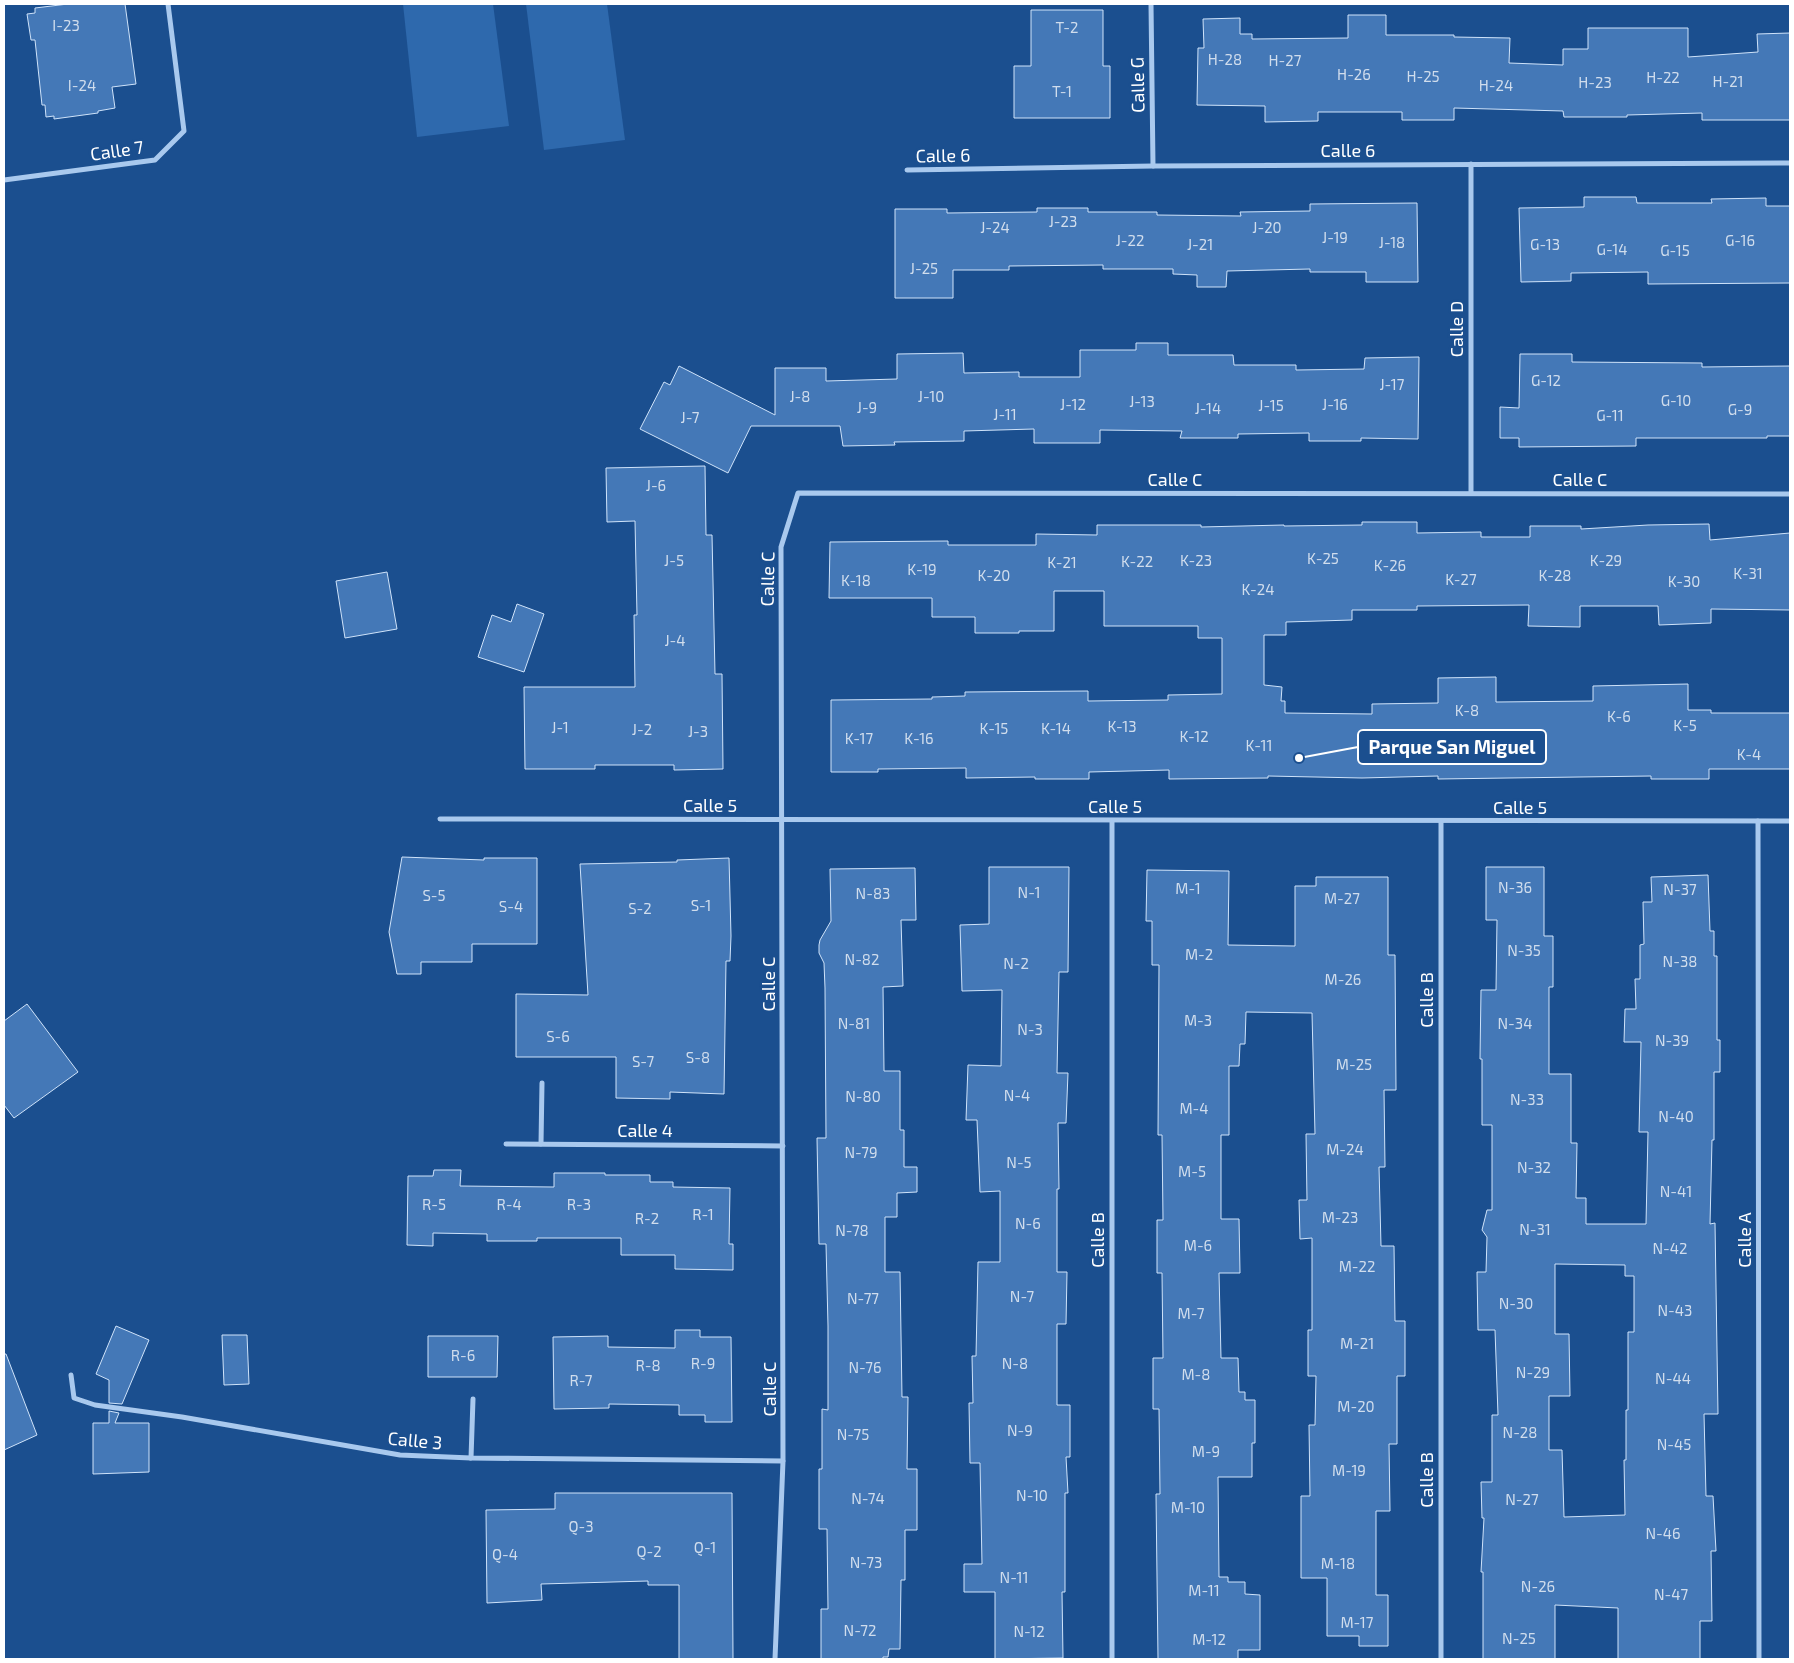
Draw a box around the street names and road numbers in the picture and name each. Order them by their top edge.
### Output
street label: Calle G [1126,57,1148,113]
street label: Calle 7 [89,135,145,165]
street label: Calle 6 [1321,139,1375,161]
street label: Calle 6 [915,144,971,166]
street label: Calle D [1445,301,1467,357]
street label: Calle C [1148,468,1202,490]
street label: Calle C [1553,468,1607,490]
street label: Calle C [756,551,778,607]
street label: Calle 5 [683,794,737,816]
street label: Calle 5 [1088,795,1142,817]
street label: Calle 5 [1493,796,1547,818]
street label: Calle C [757,957,779,1011]
street label: Calle B [1415,972,1437,1028]
street label: Calle 4 [617,1119,673,1141]
street label: Calle B [1086,1212,1108,1268]
street label: Calle A [1733,1212,1755,1268]
street label: Calle C [758,1362,780,1416]
street label: Calle 3 [387,1427,443,1453]
street label: Calle B [1415,1452,1437,1508]

